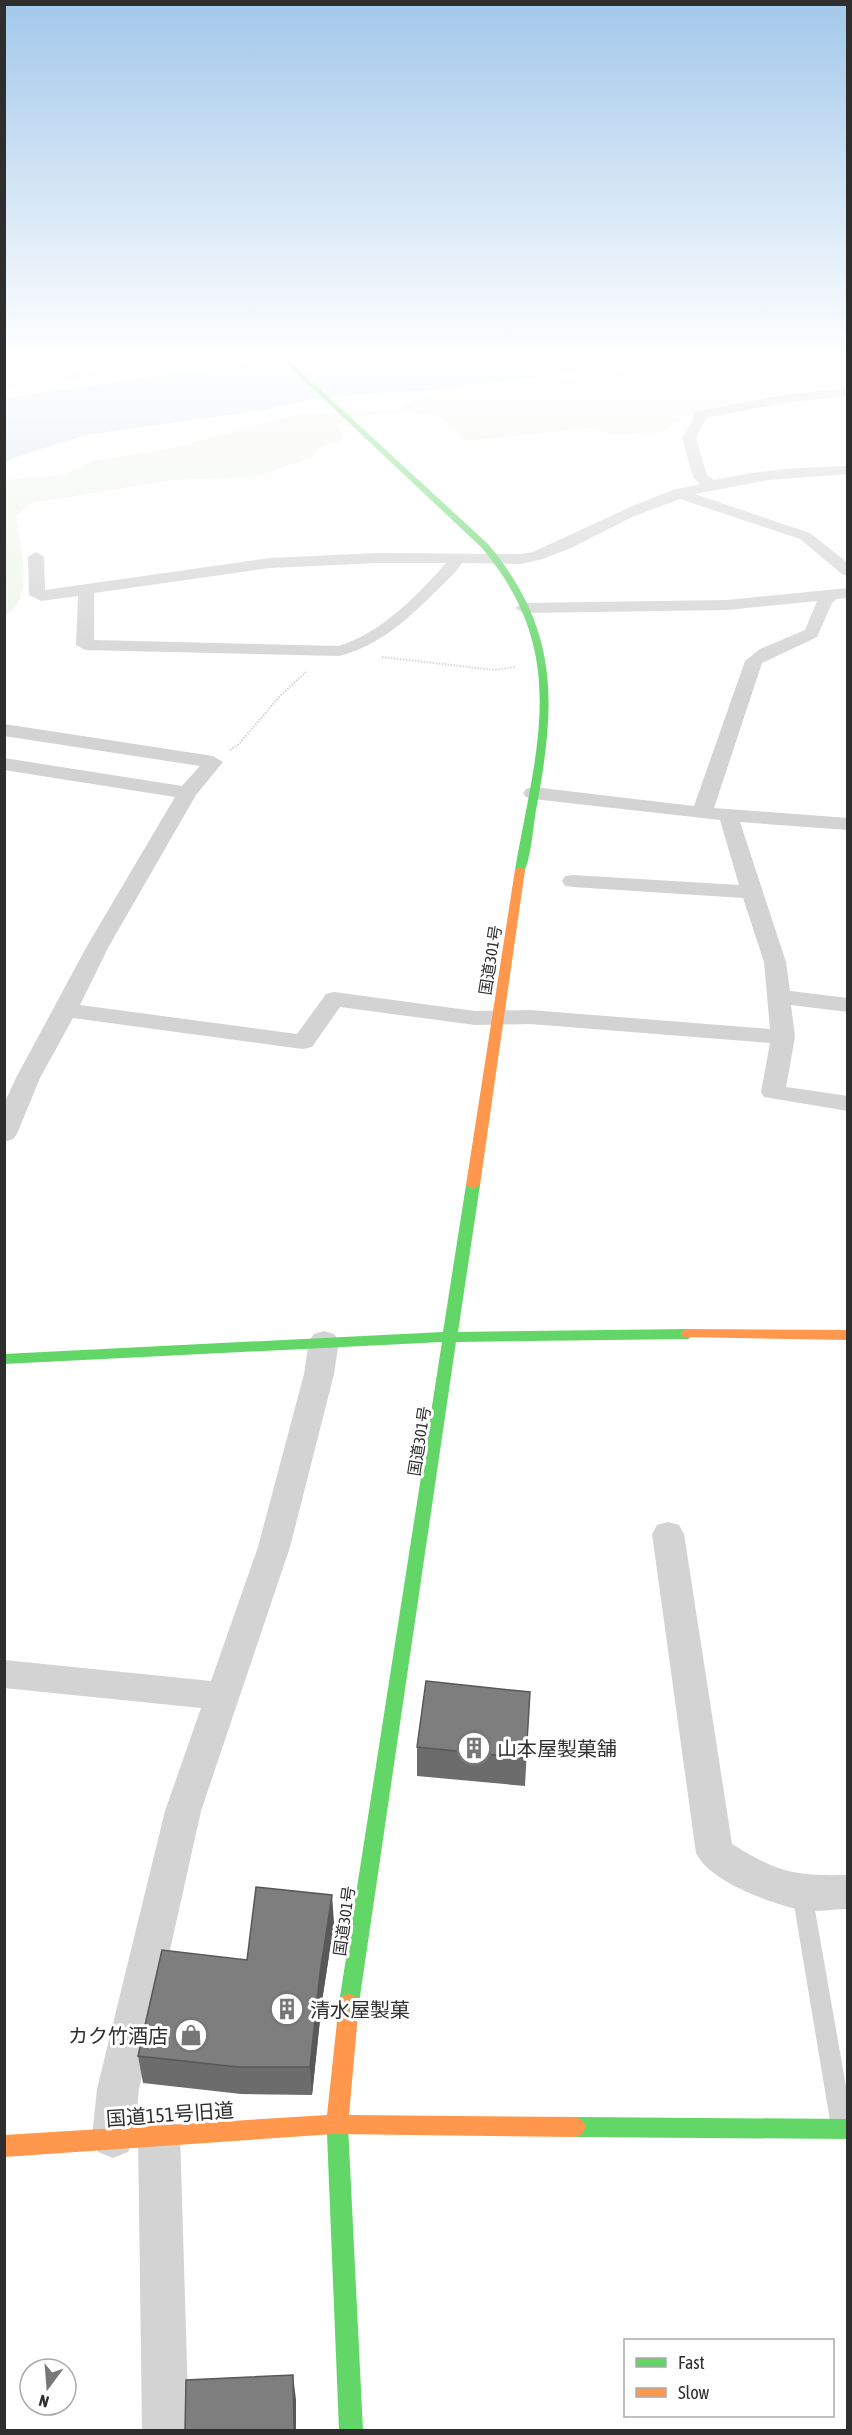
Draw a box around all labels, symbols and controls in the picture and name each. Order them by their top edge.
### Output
street label: 国道301号 [476,924,504,996]
street label: 国道301号 [405,1405,433,1477]
building icon: 山本屋製菓舗 [456,1730,492,1766]
place label: 山本屋製菓舗 [497,1737,617,1760]
street label: 国道301号 [330,1885,358,1957]
building icon: 清水屋製菓 [269,1991,305,2027]
place label: 清水屋製菓 [310,1998,410,2021]
shop icon: カク竹酒店 [173,2017,209,2053]
place label: カク竹酒店 [68,2024,168,2047]
street label: 国道151号旧道 [105,2098,235,2130]
legend [624,2339,834,2417]
text: Fast [678,2352,705,2373]
north arrow [18,2357,78,2417]
text: Slow [678,2382,709,2403]
text: N [37,2391,51,2411]

